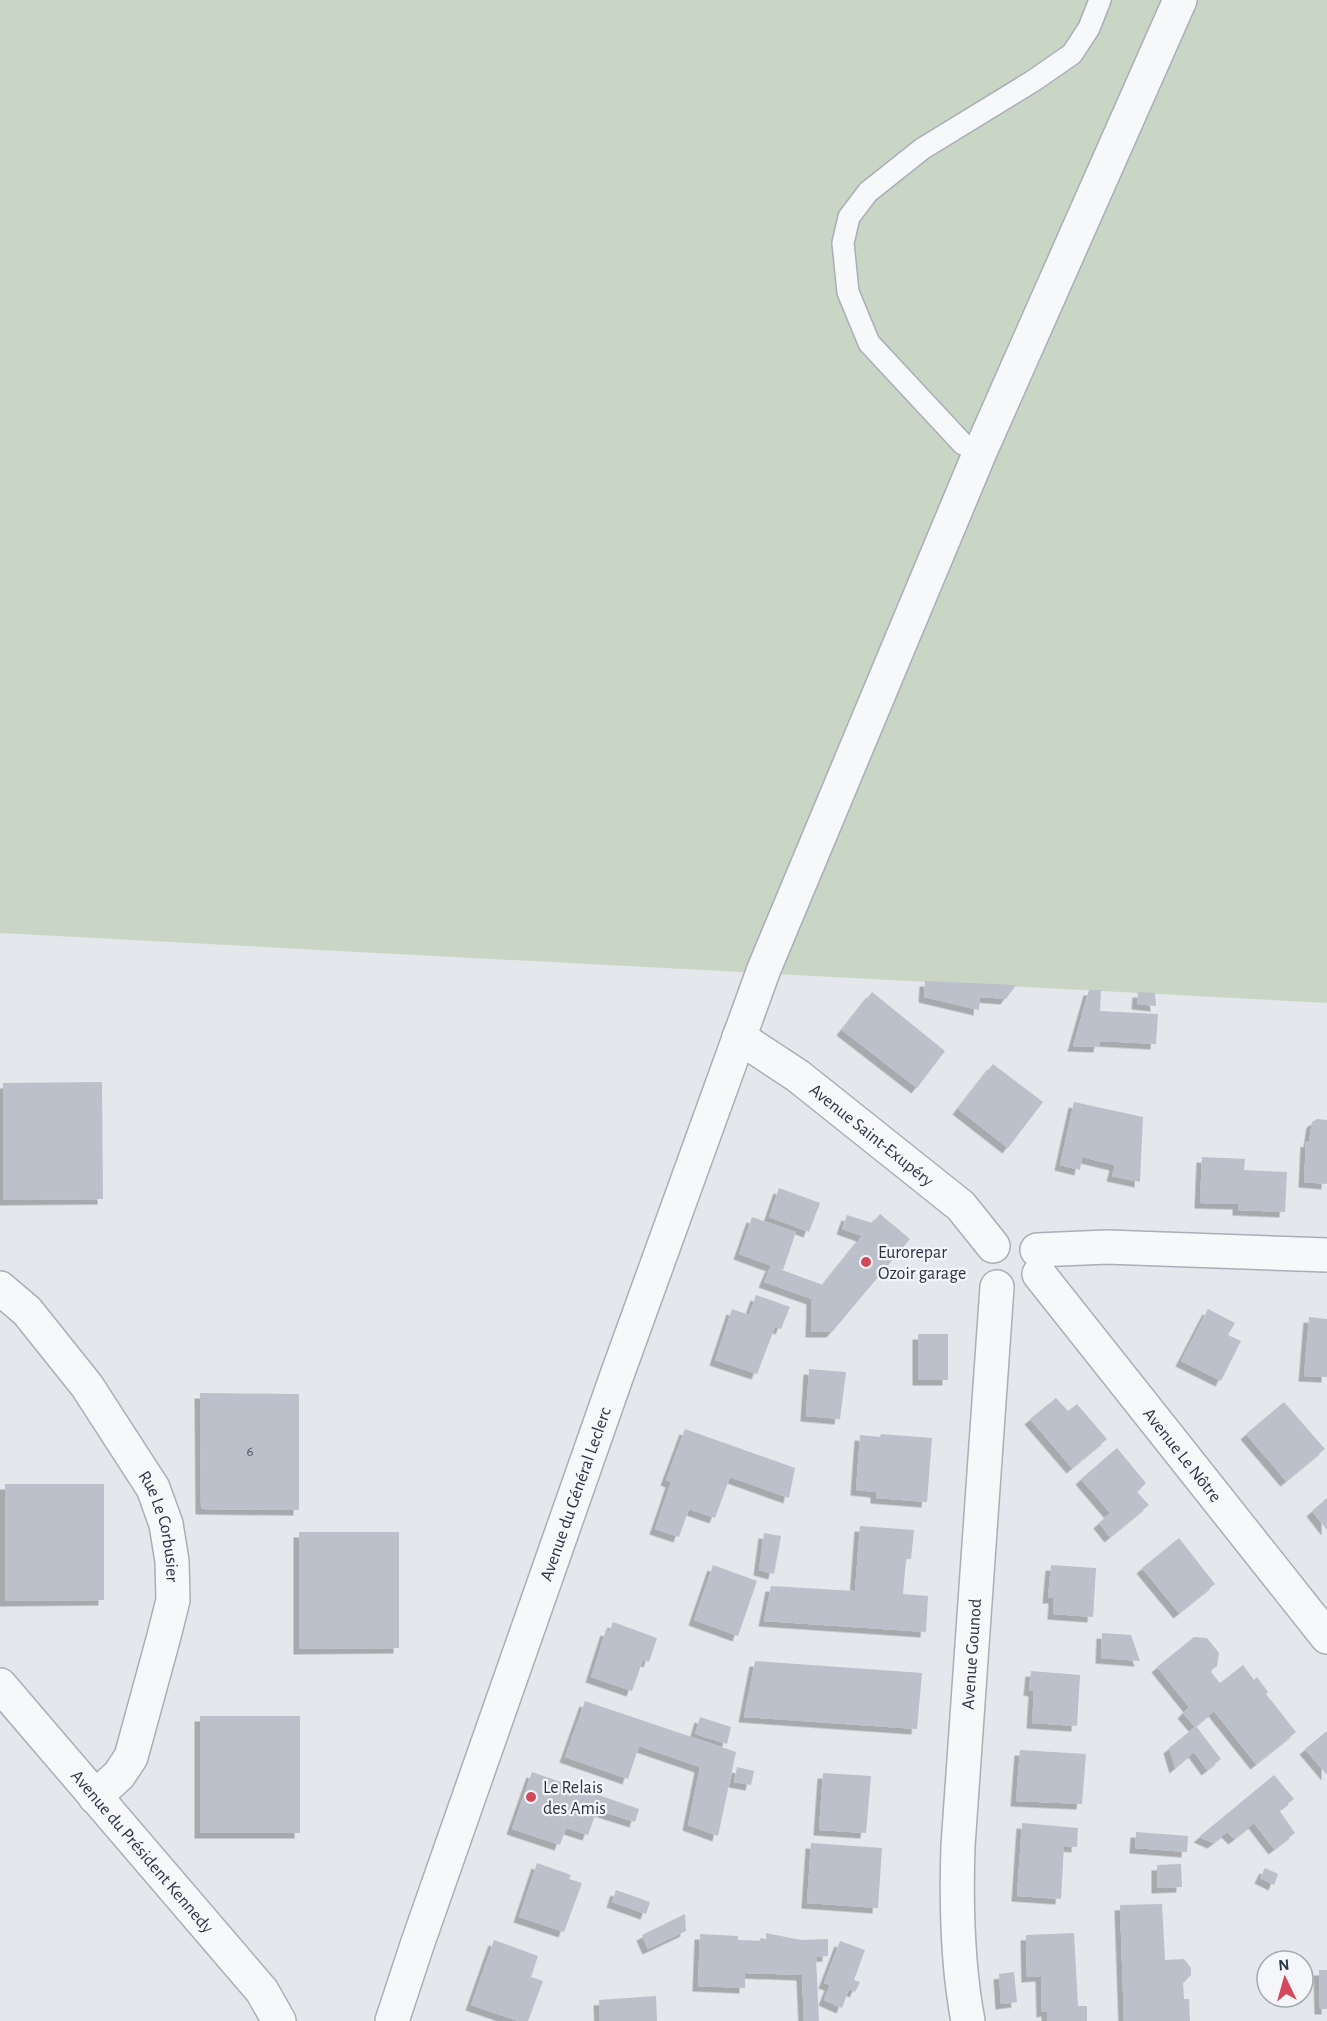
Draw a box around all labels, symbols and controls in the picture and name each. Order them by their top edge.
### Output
street label: Avenue Saint-Exupéry [806,1081,937,1191]
place label: Eurorepar Ozoir garage [878,1244,966,1283]
marker: Eurorepar Ozoir garage [859,1255,873,1269]
street label: Avenue du Général Leclerc [537,1405,615,1584]
street label: Avenue Le Nôtre [1139,1405,1224,1506]
house number: 6 [246,1444,254,1459]
street label: Rue Le Corbusier [134,1468,181,1583]
street label: Avenue Gounod [960,1598,985,1710]
street label: Avenue du Président Kennedy [67,1767,216,1937]
place label: Le Relais des Amis [543,1779,606,1818]
marker: Le Relais des Amis [524,1790,538,1804]
north arrow [1255,1949,1315,2009]
text: N [1278,1957,1290,1974]

